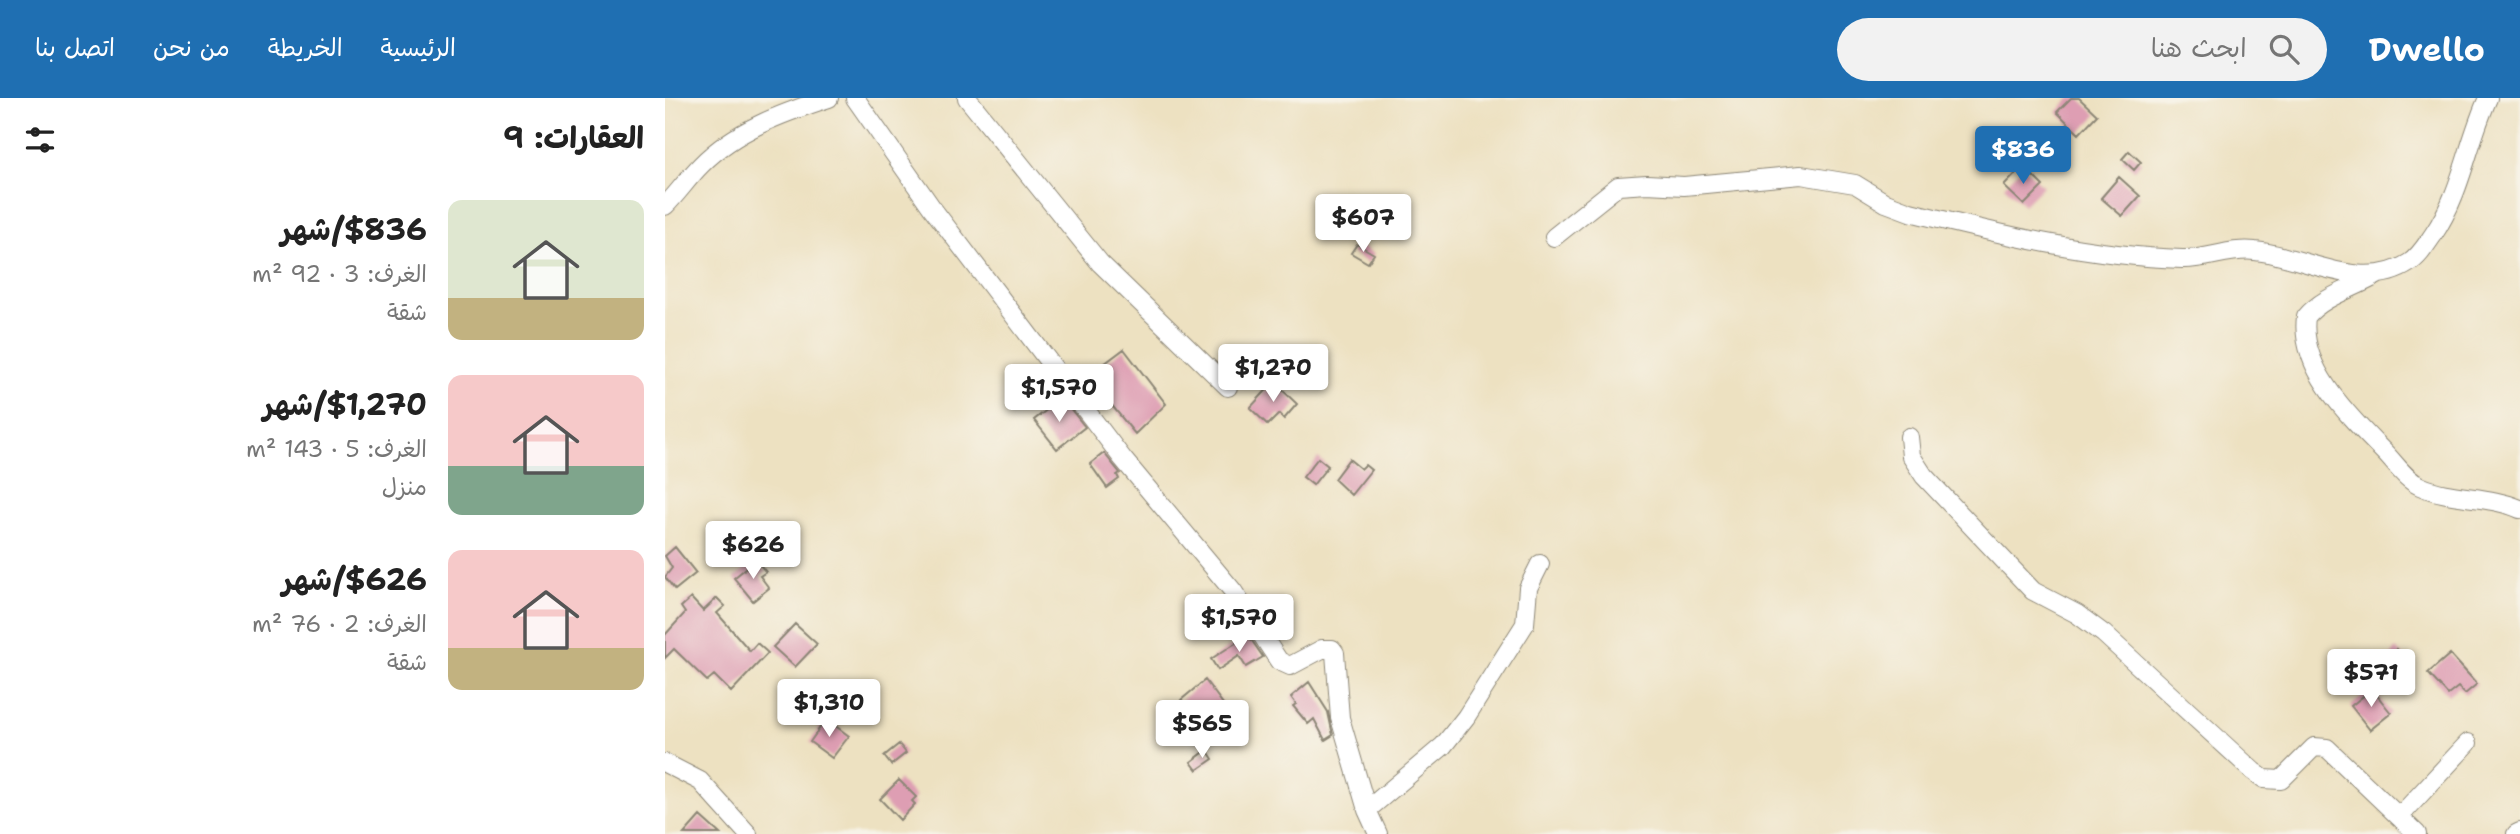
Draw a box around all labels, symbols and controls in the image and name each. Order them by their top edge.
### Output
search box [1837,18,2327,81]
text: Dwello [2369,27,2485,72]
text: ابحث هنا [2151,30,2247,65]
icon: search [2265,30,2303,68]
text: اتصل بنا [35,32,115,64]
text: من نحن [153,32,230,64]
text: الخريطة [268,32,343,64]
text: الرئيسية [381,32,456,64]
text: العقارات: 9 [503,117,644,158]
icon: filters [21,121,59,159]
pin: $836 [1982,126,2064,186]
text: $836 [1991,134,2055,164]
pin: $607 [1322,194,1404,254]
text: $607 [1331,202,1395,232]
text: $836/شهر [281,209,427,250]
icon: home [504,228,588,312]
text: الغرف: 3 · 92 m² [252,259,427,289]
text: شقة [387,297,427,327]
pin: $1,270 [1216,344,1330,404]
text: $1,270 [1234,352,1312,382]
pin: $1,570 [1002,364,1116,424]
text: $1,570 [1021,372,1097,402]
text: $1,270/شهر [263,384,427,425]
icon: home [504,403,588,487]
text: الغرف: 5 · 143 m² [246,434,427,464]
text: منزل [382,472,427,502]
pin: $626 [712,522,794,581]
text: $626 [722,529,785,559]
text: $626/شهر [282,559,427,600]
icon: home [504,578,588,662]
pin: $1,570 [1182,594,1296,654]
text: $1,570 [1201,602,1277,632]
text: الغرف: 2 · 76 m² [252,609,427,639]
text: شقة [387,647,427,677]
pin: $571 [2330,650,2412,709]
text: $571 [2343,657,2399,687]
pin: $1,310 [772,680,886,739]
text: $1,310 [793,687,865,717]
pin: $565 [1161,700,1243,760]
text: $565 [1172,708,1232,738]

